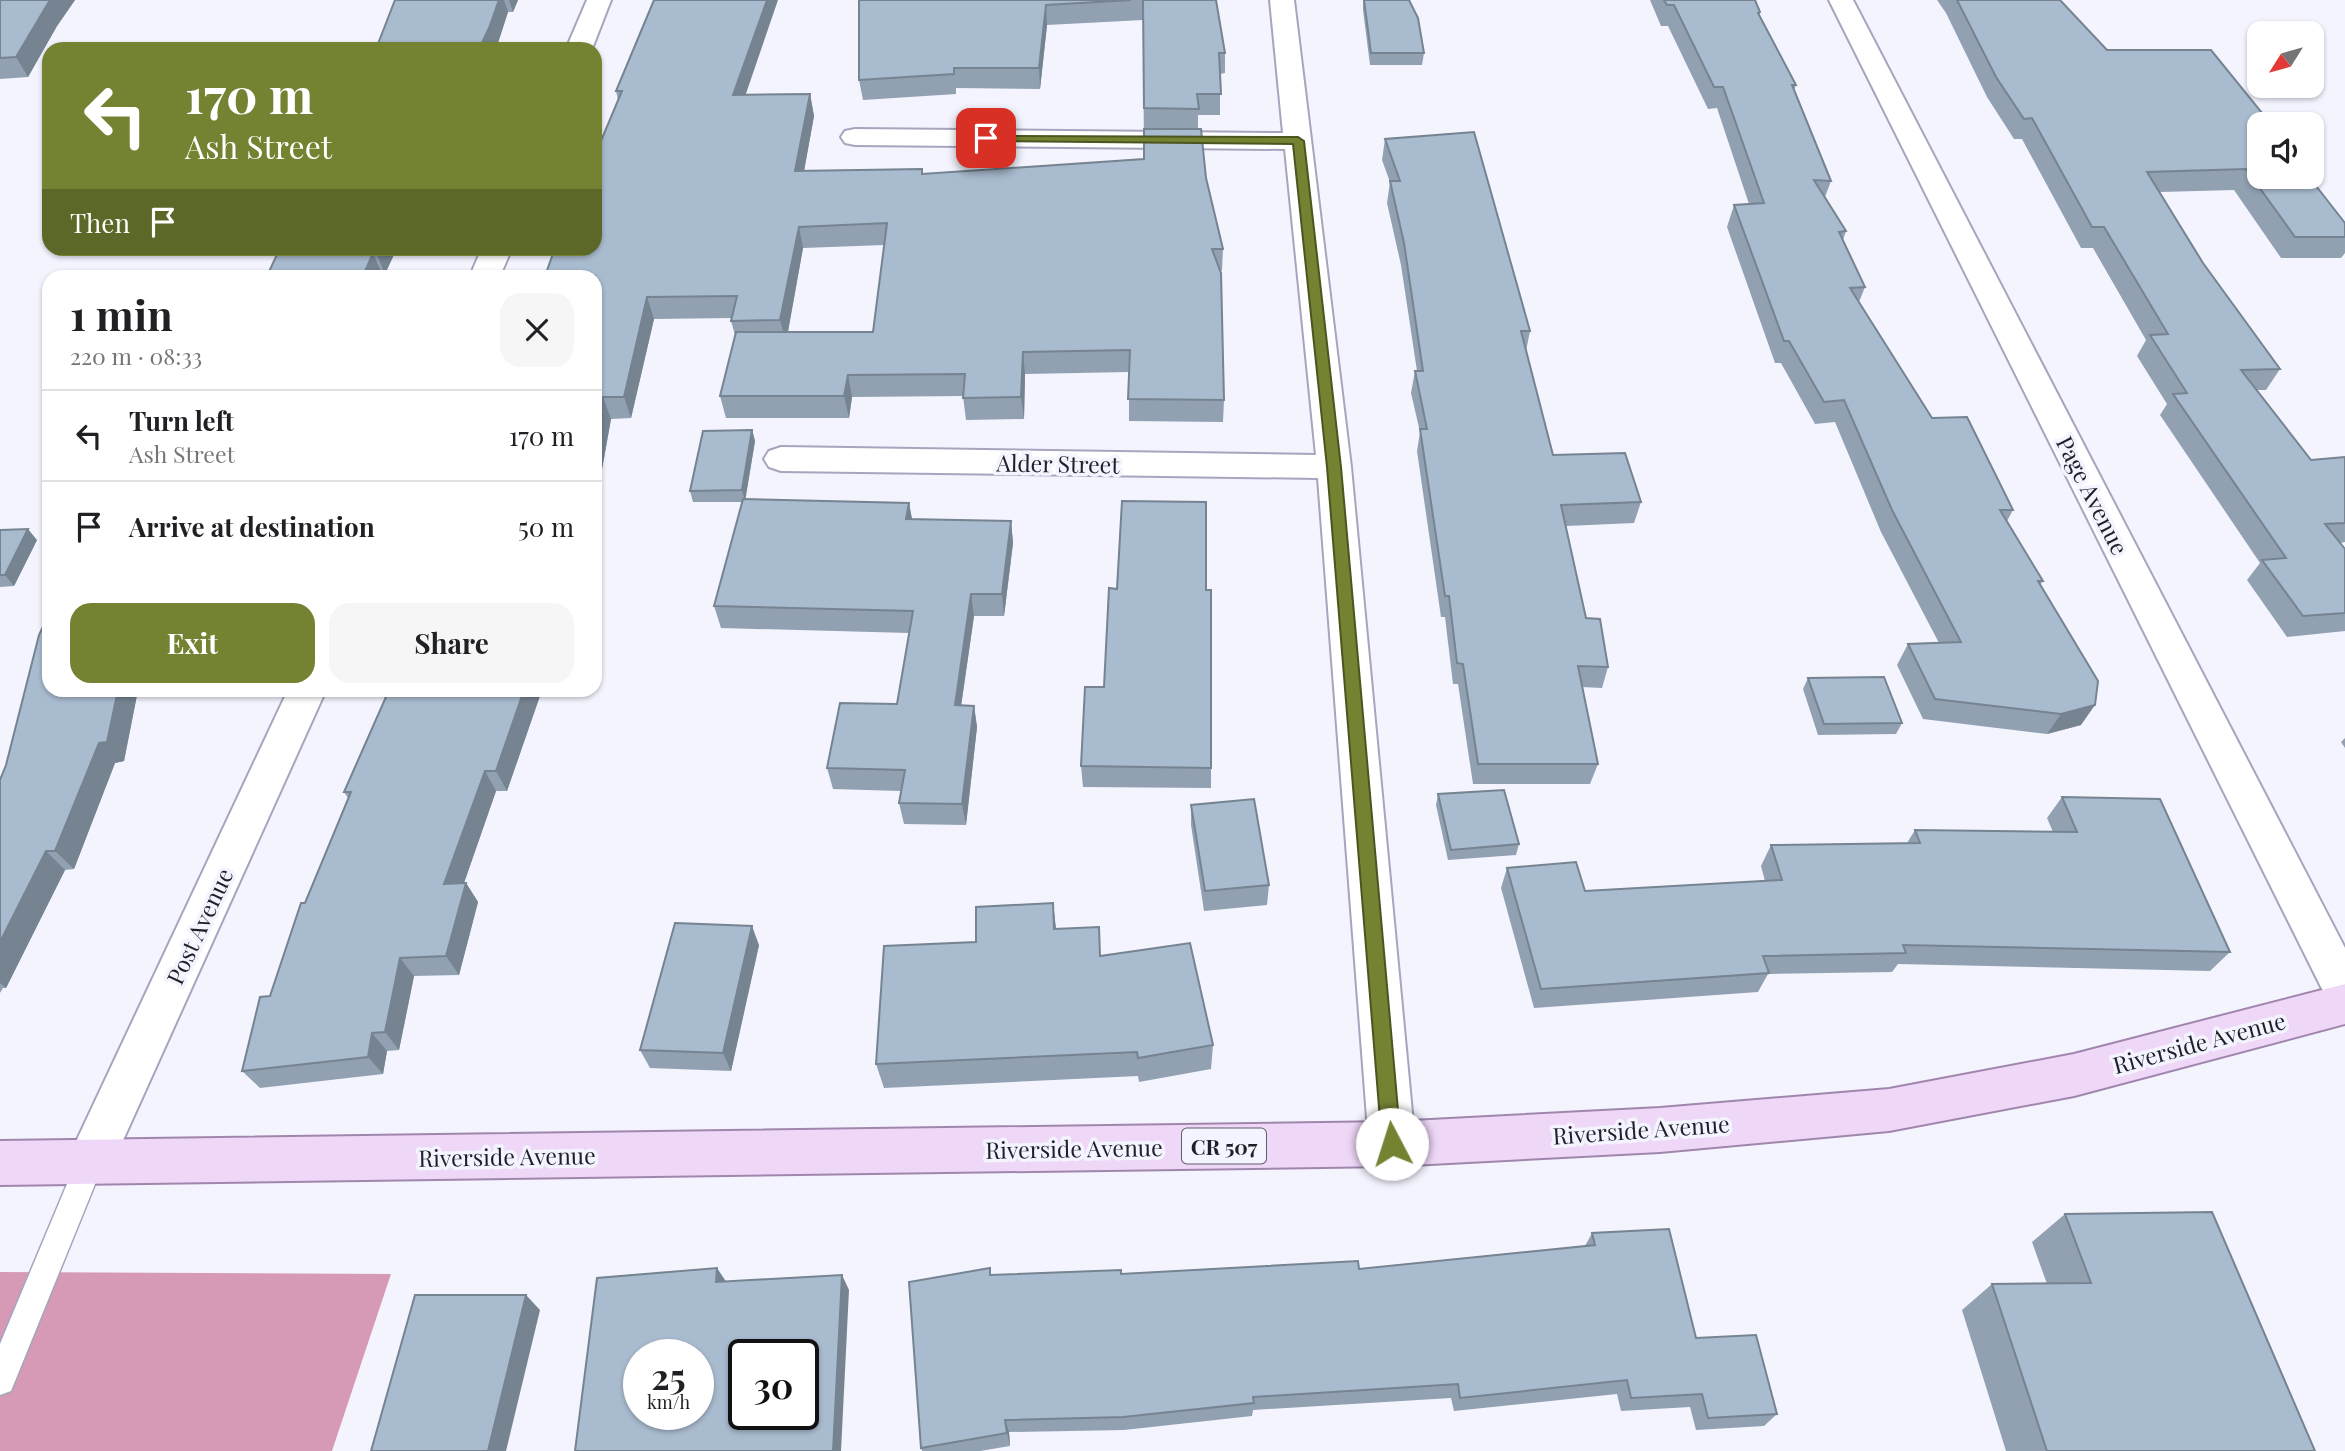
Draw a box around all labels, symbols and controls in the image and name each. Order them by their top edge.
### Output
north arrow [2247,21,2324,98]
map controls [2247,21,2324,189]
text: 170 m [185,61,313,126]
icon: left [70,70,161,161]
pin [956,108,1016,168]
button: sound [2247,112,2324,189]
icon: arrive [967,119,1005,157]
text: Ash Street [185,124,332,167]
icon: arrive [144,203,182,241]
text: Then [70,205,130,240]
text: 1 min [70,286,173,342]
button: close [500,293,574,367]
text: 220 m · 08:33 [70,340,202,371]
text: Turn left [129,403,234,438]
icon: left [70,417,108,455]
text: 170 m [509,418,574,453]
street label: Page Avenue [2050,430,2136,560]
text: Ash Street [129,438,235,469]
street label: Alder Street [995,446,1121,480]
icon: arrive [70,508,108,546]
text: Arrive at destination [129,509,375,544]
text: 50 m [518,509,574,544]
button: Exit [70,603,315,683]
button: Share [329,603,574,683]
street label: Post Avenue [159,863,239,989]
street label: Riverside Avenue [2109,1004,2289,1080]
position arrow [1355,1107,1429,1181]
street label: Riverside Avenue [1551,1107,1731,1151]
road number: CR 507 [1182,1128,1266,1164]
street label: Riverside Avenue [985,1131,1163,1165]
street label: Riverside Avenue [418,1139,596,1173]
speed limit sign: 30 [728,1339,819,1430]
text: 25 [651,1352,686,1399]
text: km/h [647,1390,690,1414]

